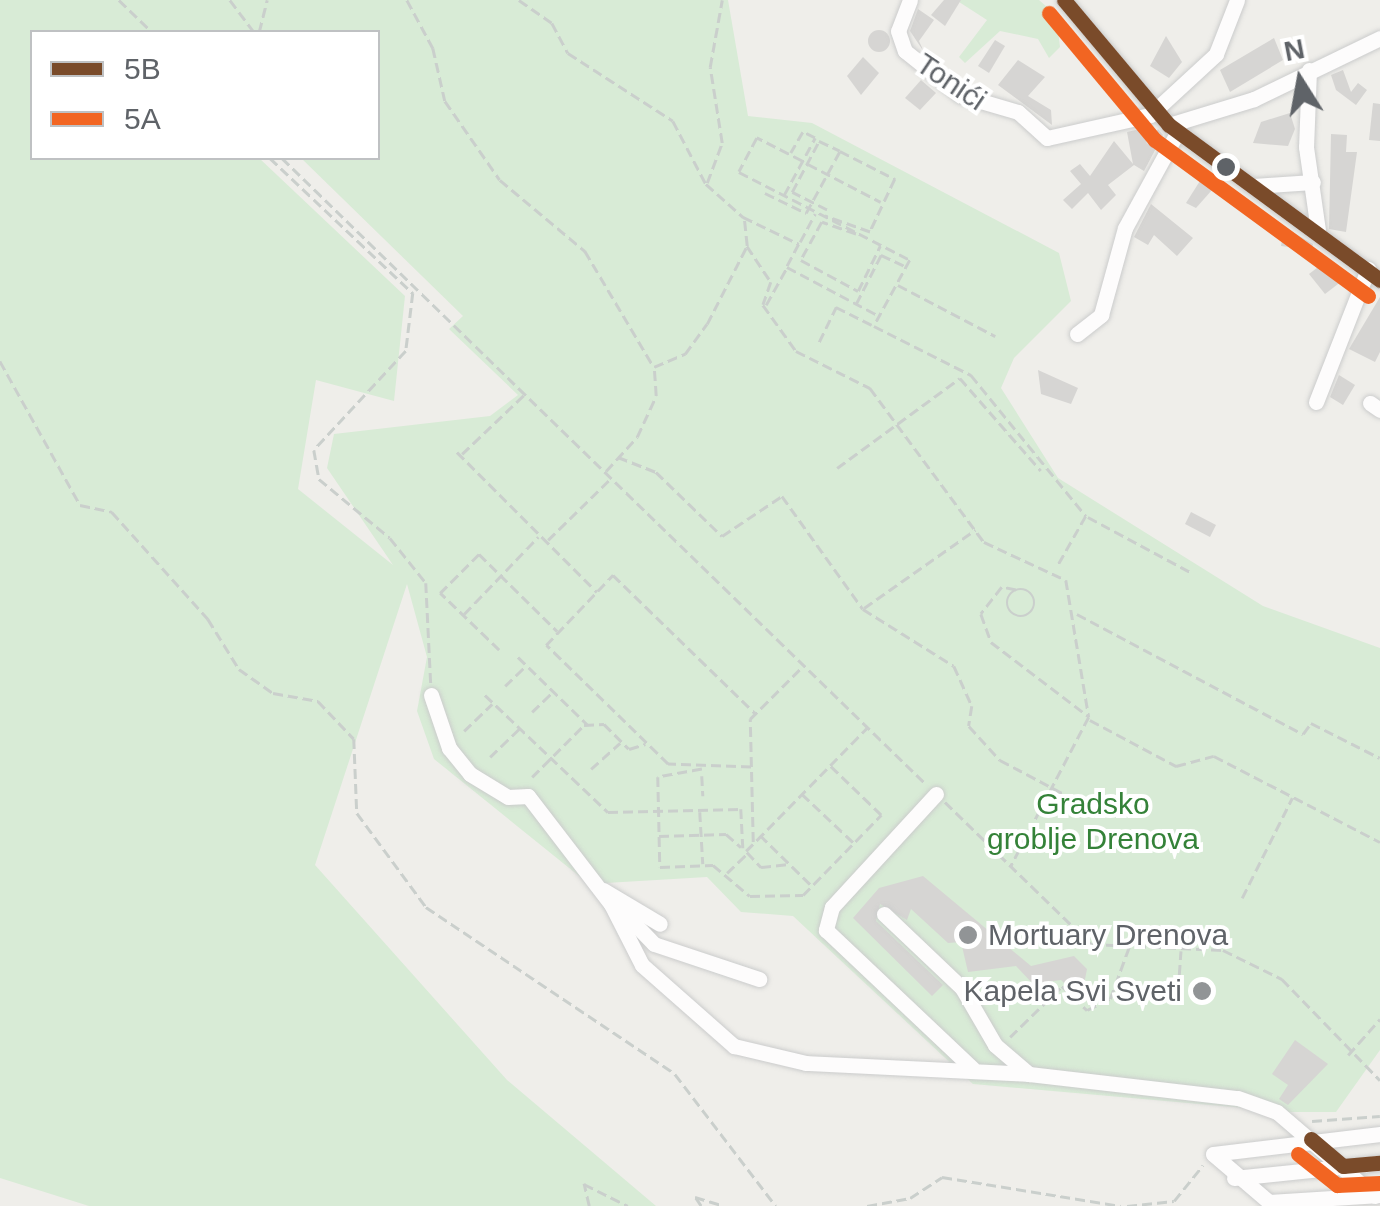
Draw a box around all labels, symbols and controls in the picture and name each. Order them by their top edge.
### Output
legend [30,30,380,160]
north arrow [1250,30,1350,130]
text: N [1281,33,1307,67]
street label: Tonići [909,46,993,118]
text: 5B [124,52,161,85]
text: 5A [124,102,161,135]
unlabelled marker [1216,157,1236,177]
park label: Gradsko groblje Drenova [987,786,1199,856]
place label: Mortuary Drenova [988,917,1228,953]
marker: Mortuary Drenova [957,924,979,946]
place label: Kapela Svi Sveti [964,973,1182,1009]
marker: Kapela Svi Sveti [1191,980,1213,1002]

